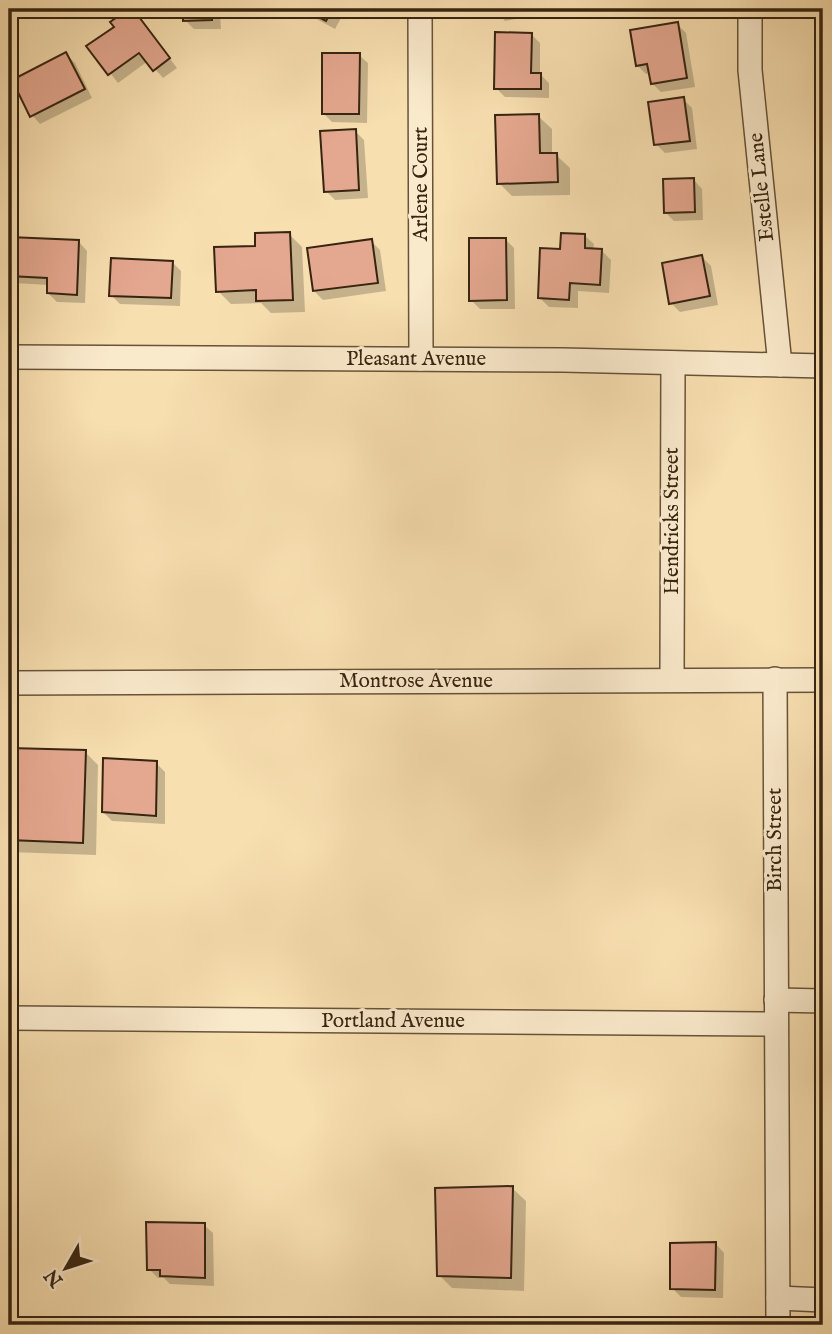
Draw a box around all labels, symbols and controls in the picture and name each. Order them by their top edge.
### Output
street label: Arlene Court [408,127,435,242]
street label: Estelle Lane [743,131,781,243]
street label: Pleasant Avenue [346,346,486,373]
street label: Hendricks Street [659,447,686,595]
street label: Montrose Avenue [339,668,493,695]
street label: Birch Street [762,788,789,892]
street label: Portland Avenue [321,1008,465,1035]
north arrow [32,1232,102,1302]
text: N [39,1263,69,1292]

